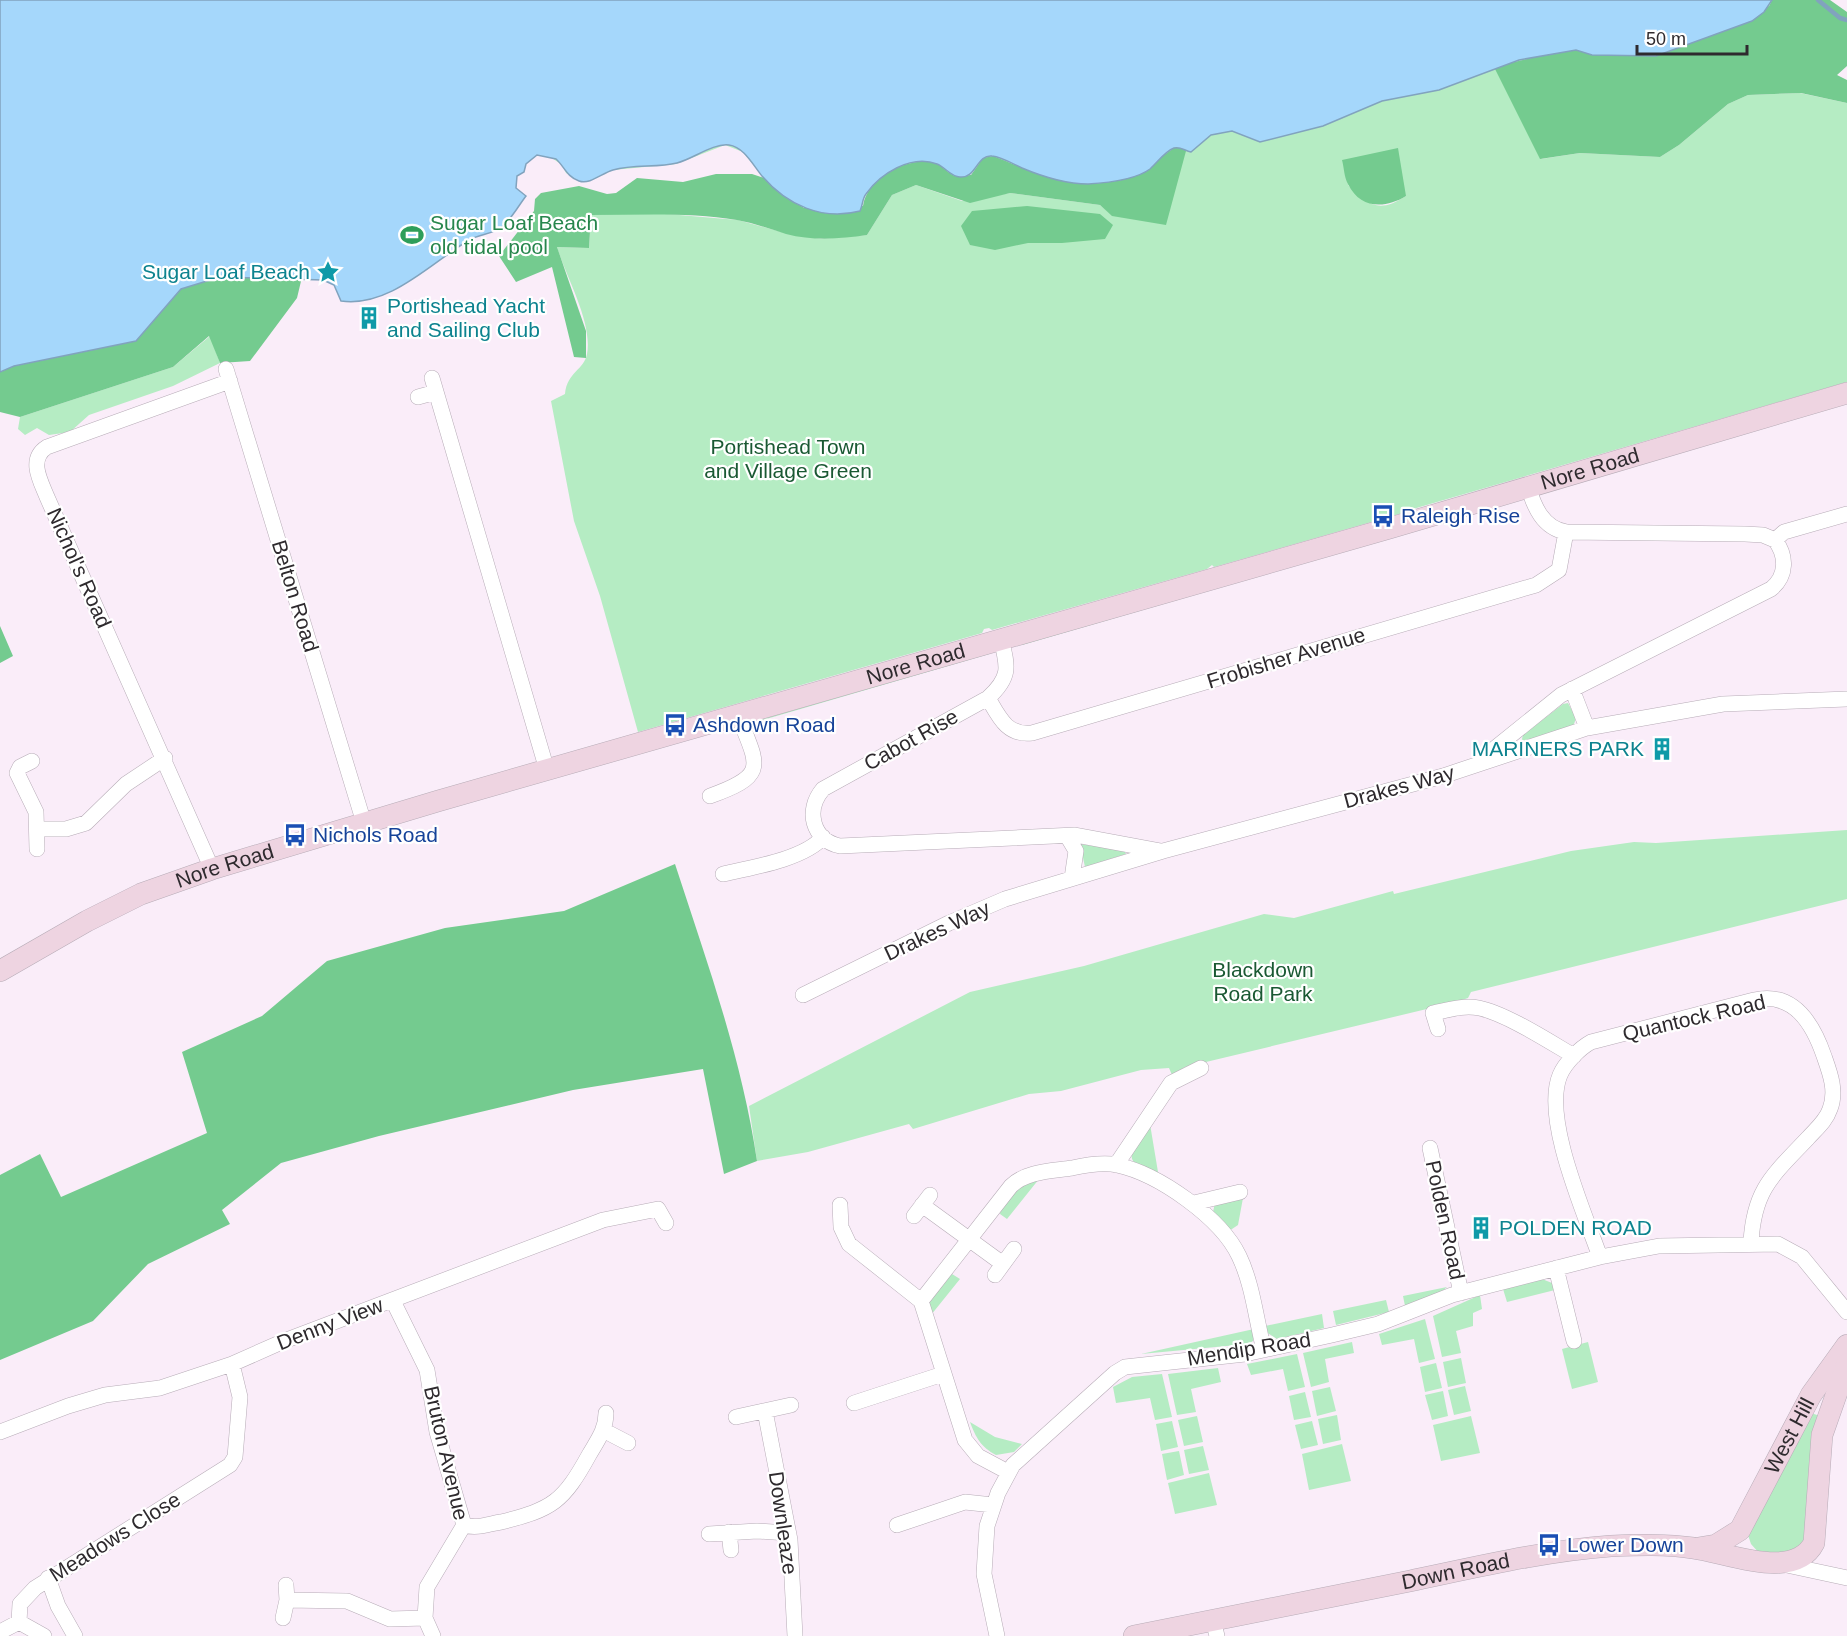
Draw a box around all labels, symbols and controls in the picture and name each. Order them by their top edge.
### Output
scale bar [1637,18,1746,56]
text: 50 m [1646,29,1686,49]
place label: Sugar Loaf Beach old tidal pool [430,211,598,258]
sports icon: Sugar Loaf Beach old tidal pool [399,222,425,248]
place icon: Sugar Loaf Beach [315,259,341,285]
place label: Sugar Loaf Beach [142,260,310,283]
place label: Portishead Yacht and Sailing Club [387,294,545,341]
building icon: Portishead Yacht and Sailing Club [356,305,382,331]
park label: Portishead Town and Village Green [704,435,872,482]
street label: Nore Road [1538,443,1642,494]
bus stop icon: Raleigh Rise [1370,503,1396,529]
street label: Nichol's Road [43,504,116,631]
place label: Raleigh Rise [1401,504,1520,527]
street label: Belton Road [268,537,323,654]
street label: Frobisher Avenue [1204,623,1368,693]
street label: Nore Road [864,638,968,689]
street label: Cabot Rise [860,704,962,775]
bus stop icon: Ashdown Road [662,712,688,738]
place label: Ashdown Road [693,713,835,736]
building icon: MARINERS PARK [1649,736,1675,762]
place label: MARINERS PARK [1472,737,1644,760]
street label: Drakes Way [1341,761,1457,812]
bus stop icon: Nichols Road [282,822,308,848]
place label: Nichols Road [313,823,438,846]
street label: Nore Road [172,839,276,892]
street label: Drakes Way [880,896,994,965]
park label: Blackdown Road Park [1212,958,1314,1005]
street label: Quantock Road [1620,990,1768,1045]
street label: Polden Road [1422,1158,1469,1282]
building icon: POLDEN ROAD [1468,1215,1494,1241]
place label: POLDEN ROAD [1499,1216,1652,1239]
street label: Denny View [274,1292,387,1354]
street label: Mendip Road [1185,1327,1312,1370]
street label: Bruton Avenue [420,1383,473,1522]
street label: West Hill [1760,1394,1818,1477]
street label: Downleaze [765,1470,802,1576]
street label: Meadows Close [45,1487,184,1586]
bus stop icon: Lower Down [1536,1532,1562,1558]
place label: Lower Down [1567,1533,1684,1556]
street label: Down Road [1400,1548,1511,1593]

